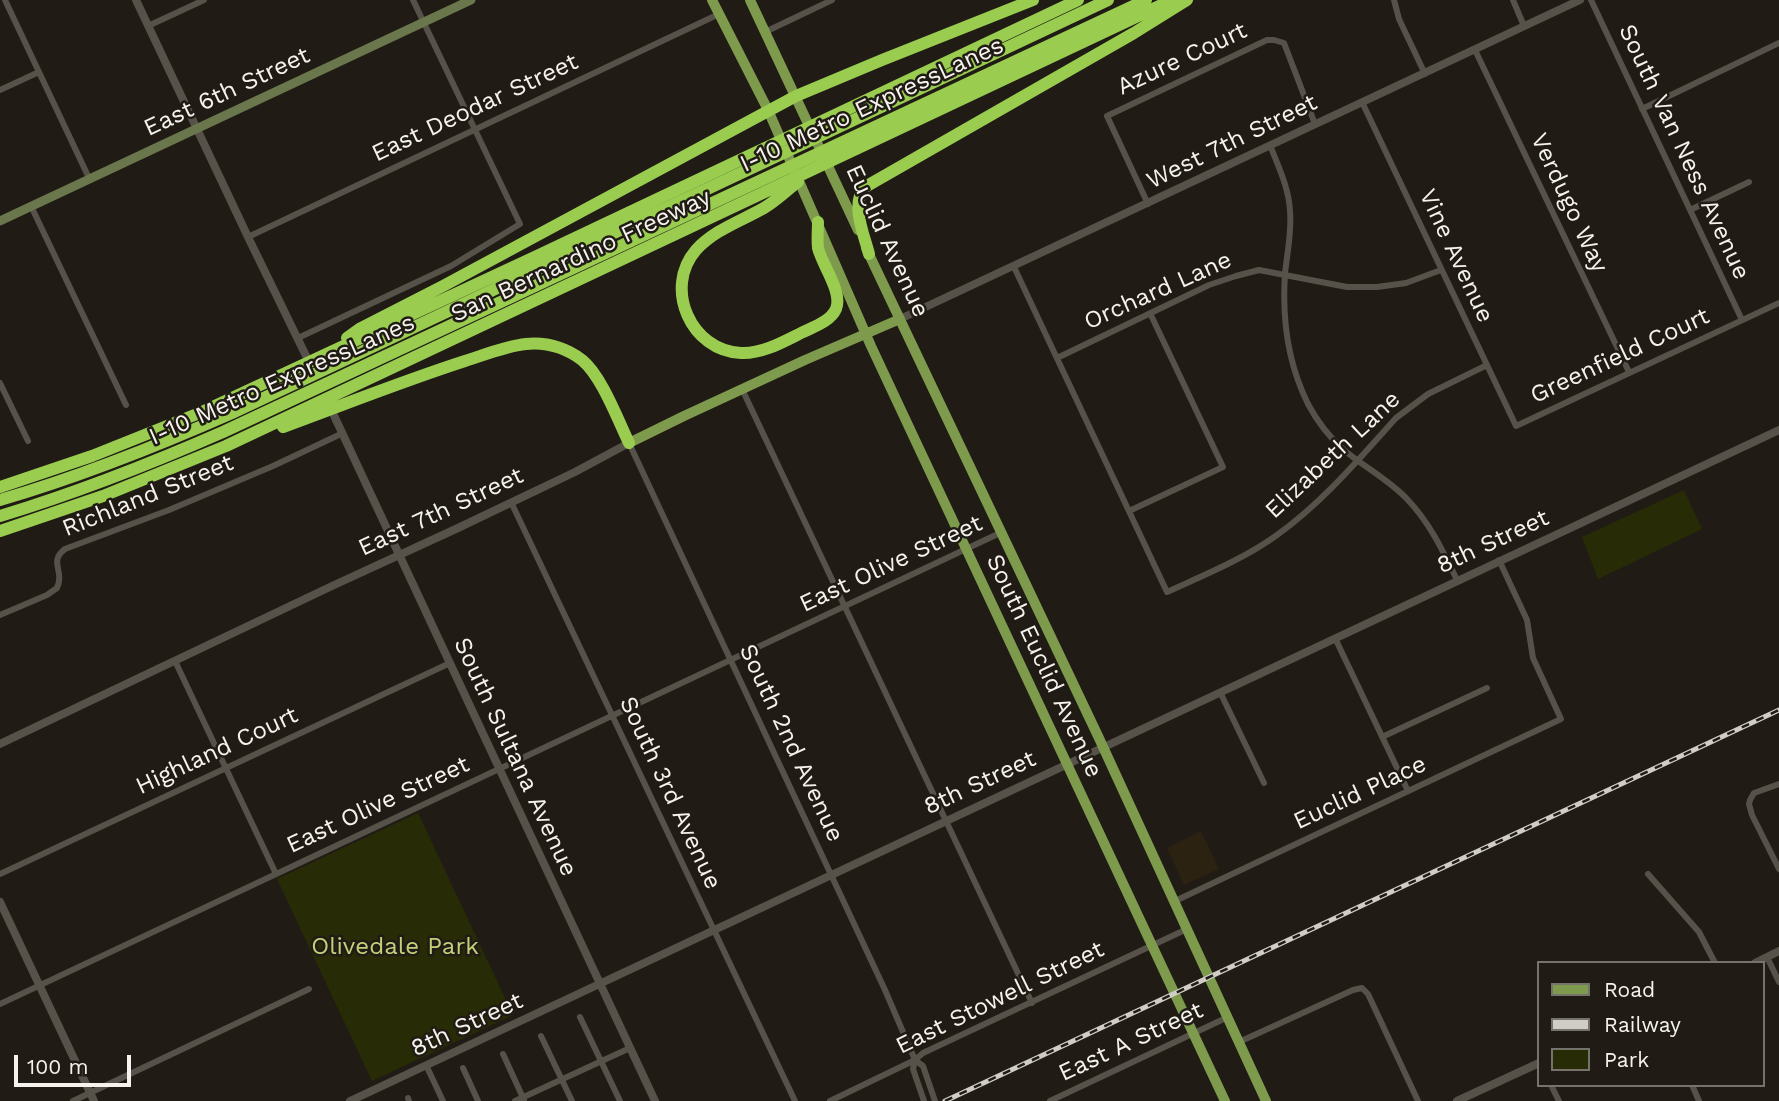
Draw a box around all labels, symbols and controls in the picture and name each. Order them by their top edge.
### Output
street label: Azure Court [1113,16,1251,102]
street label: South Van Ness Avenue [1612,20,1756,284]
street label: I-10 Metro ExpressLanes [736,31,1008,179]
street label: East 6th Street [139,41,315,143]
street label: East Deodar Street [367,48,583,168]
street label: West 7th Street [1142,88,1322,196]
street label: Verdugo Way [1524,129,1614,277]
street label: Euclid Avenue [839,160,935,322]
street label: San Bernardino Freeway [447,183,715,329]
street label: Vine Avenue [1413,185,1499,327]
street label: Orchard Lane [1080,246,1236,336]
street label: Greenfield Court [1526,302,1714,410]
street label: I-10 Metro ExpressLanes [145,308,419,452]
street label: Elizabeth Lane [1260,385,1406,525]
street label: Richland Street [58,449,238,543]
street label: East 7th Street [354,461,528,563]
street label: 8th Street [1432,504,1554,580]
street label: East Olive Street [795,509,987,619]
street label: South Euclid Avenue [980,550,1108,782]
street label: South Sultana Avenue [447,633,583,881]
street label: South 2nd Avenue [733,640,849,846]
street label: South 3rd Avenue [613,692,727,894]
street label: Highland Court [131,701,303,801]
street label: 8th Street [919,745,1041,821]
street label: East Olive Street [282,750,474,860]
street label: Euclid Place [1289,750,1431,836]
park label: Olivedale Park [311,933,479,961]
street label: East Stowell Street [891,935,1109,1061]
legend [1538,961,1765,1087]
text: Road [1604,977,1655,1002]
street label: 8th Street [406,987,528,1063]
street label: East A Street [1054,996,1208,1088]
text: Railway [1604,1012,1681,1037]
scale bar [18,1042,135,1086]
text: Park [1604,1047,1649,1072]
text: 100 m [27,1054,89,1079]

